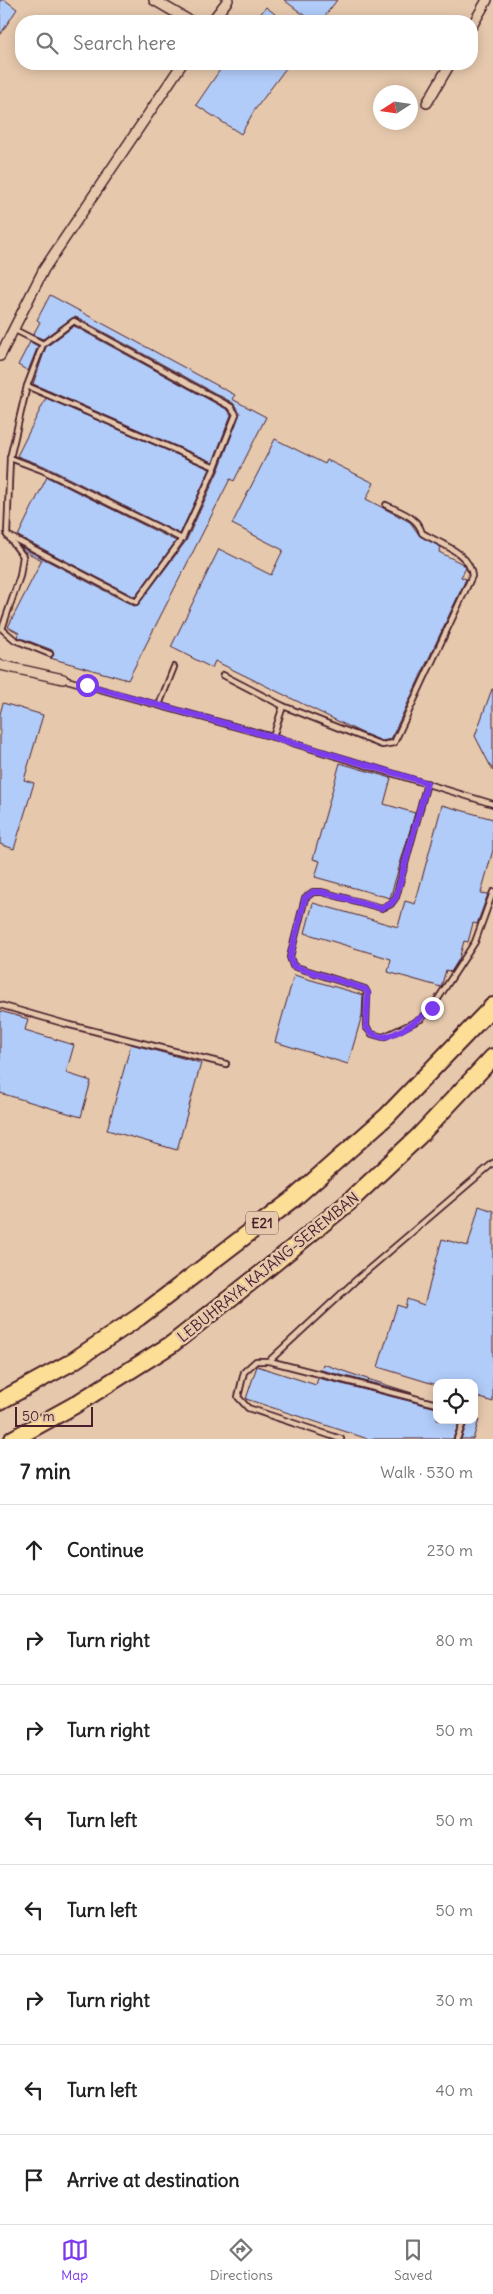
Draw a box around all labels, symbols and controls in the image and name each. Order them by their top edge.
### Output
search box [15,15,478,70]
icon: search [33,29,61,57]
text: Search here [73,31,176,55]
north arrow [373,85,418,130]
route start [76,674,99,697]
route end [421,997,444,1020]
street label: LEBUHRAYA KAJANG-SEREMBAN [173,1188,363,1346]
road number: E21 [246,1212,278,1234]
map controls [433,1379,478,1424]
button: locate [433,1379,478,1424]
scale bar [15,1404,92,1427]
text: 50 m [22,1407,55,1425]
text: 7 min [20,1458,71,1485]
text: Walk · 530 m [380,1462,473,1482]
icon: ahead [20,1536,48,1564]
text: Continue [67,1538,144,1562]
text: 230 m [427,1540,473,1560]
icon: right [20,1626,48,1654]
text: Turn right [67,1628,150,1652]
text: 80 m [435,1630,473,1650]
icon: right [20,1716,48,1744]
text: Turn right [67,1718,150,1742]
text: 50 m [435,1720,473,1740]
icon: left [20,1806,48,1834]
text: Turn left [67,1808,137,1832]
text: 50 m [435,1810,473,1830]
icon: left [20,1896,48,1924]
text: Turn left [67,1898,137,1922]
text: 50 m [435,1900,473,1920]
icon: right [20,1986,48,2014]
text: Turn right [67,1988,150,2012]
text: 30 m [436,1990,473,2010]
icon: left [20,2076,48,2104]
text: Turn left [67,2078,137,2102]
text: 40 m [435,2080,473,2100]
icon: arrive [20,2166,48,2194]
text: Arrive at destination [67,2168,240,2192]
tab: Map [61,2236,89,2284]
tab: Directions [210,2236,273,2284]
tab: Saved [394,2236,432,2284]

